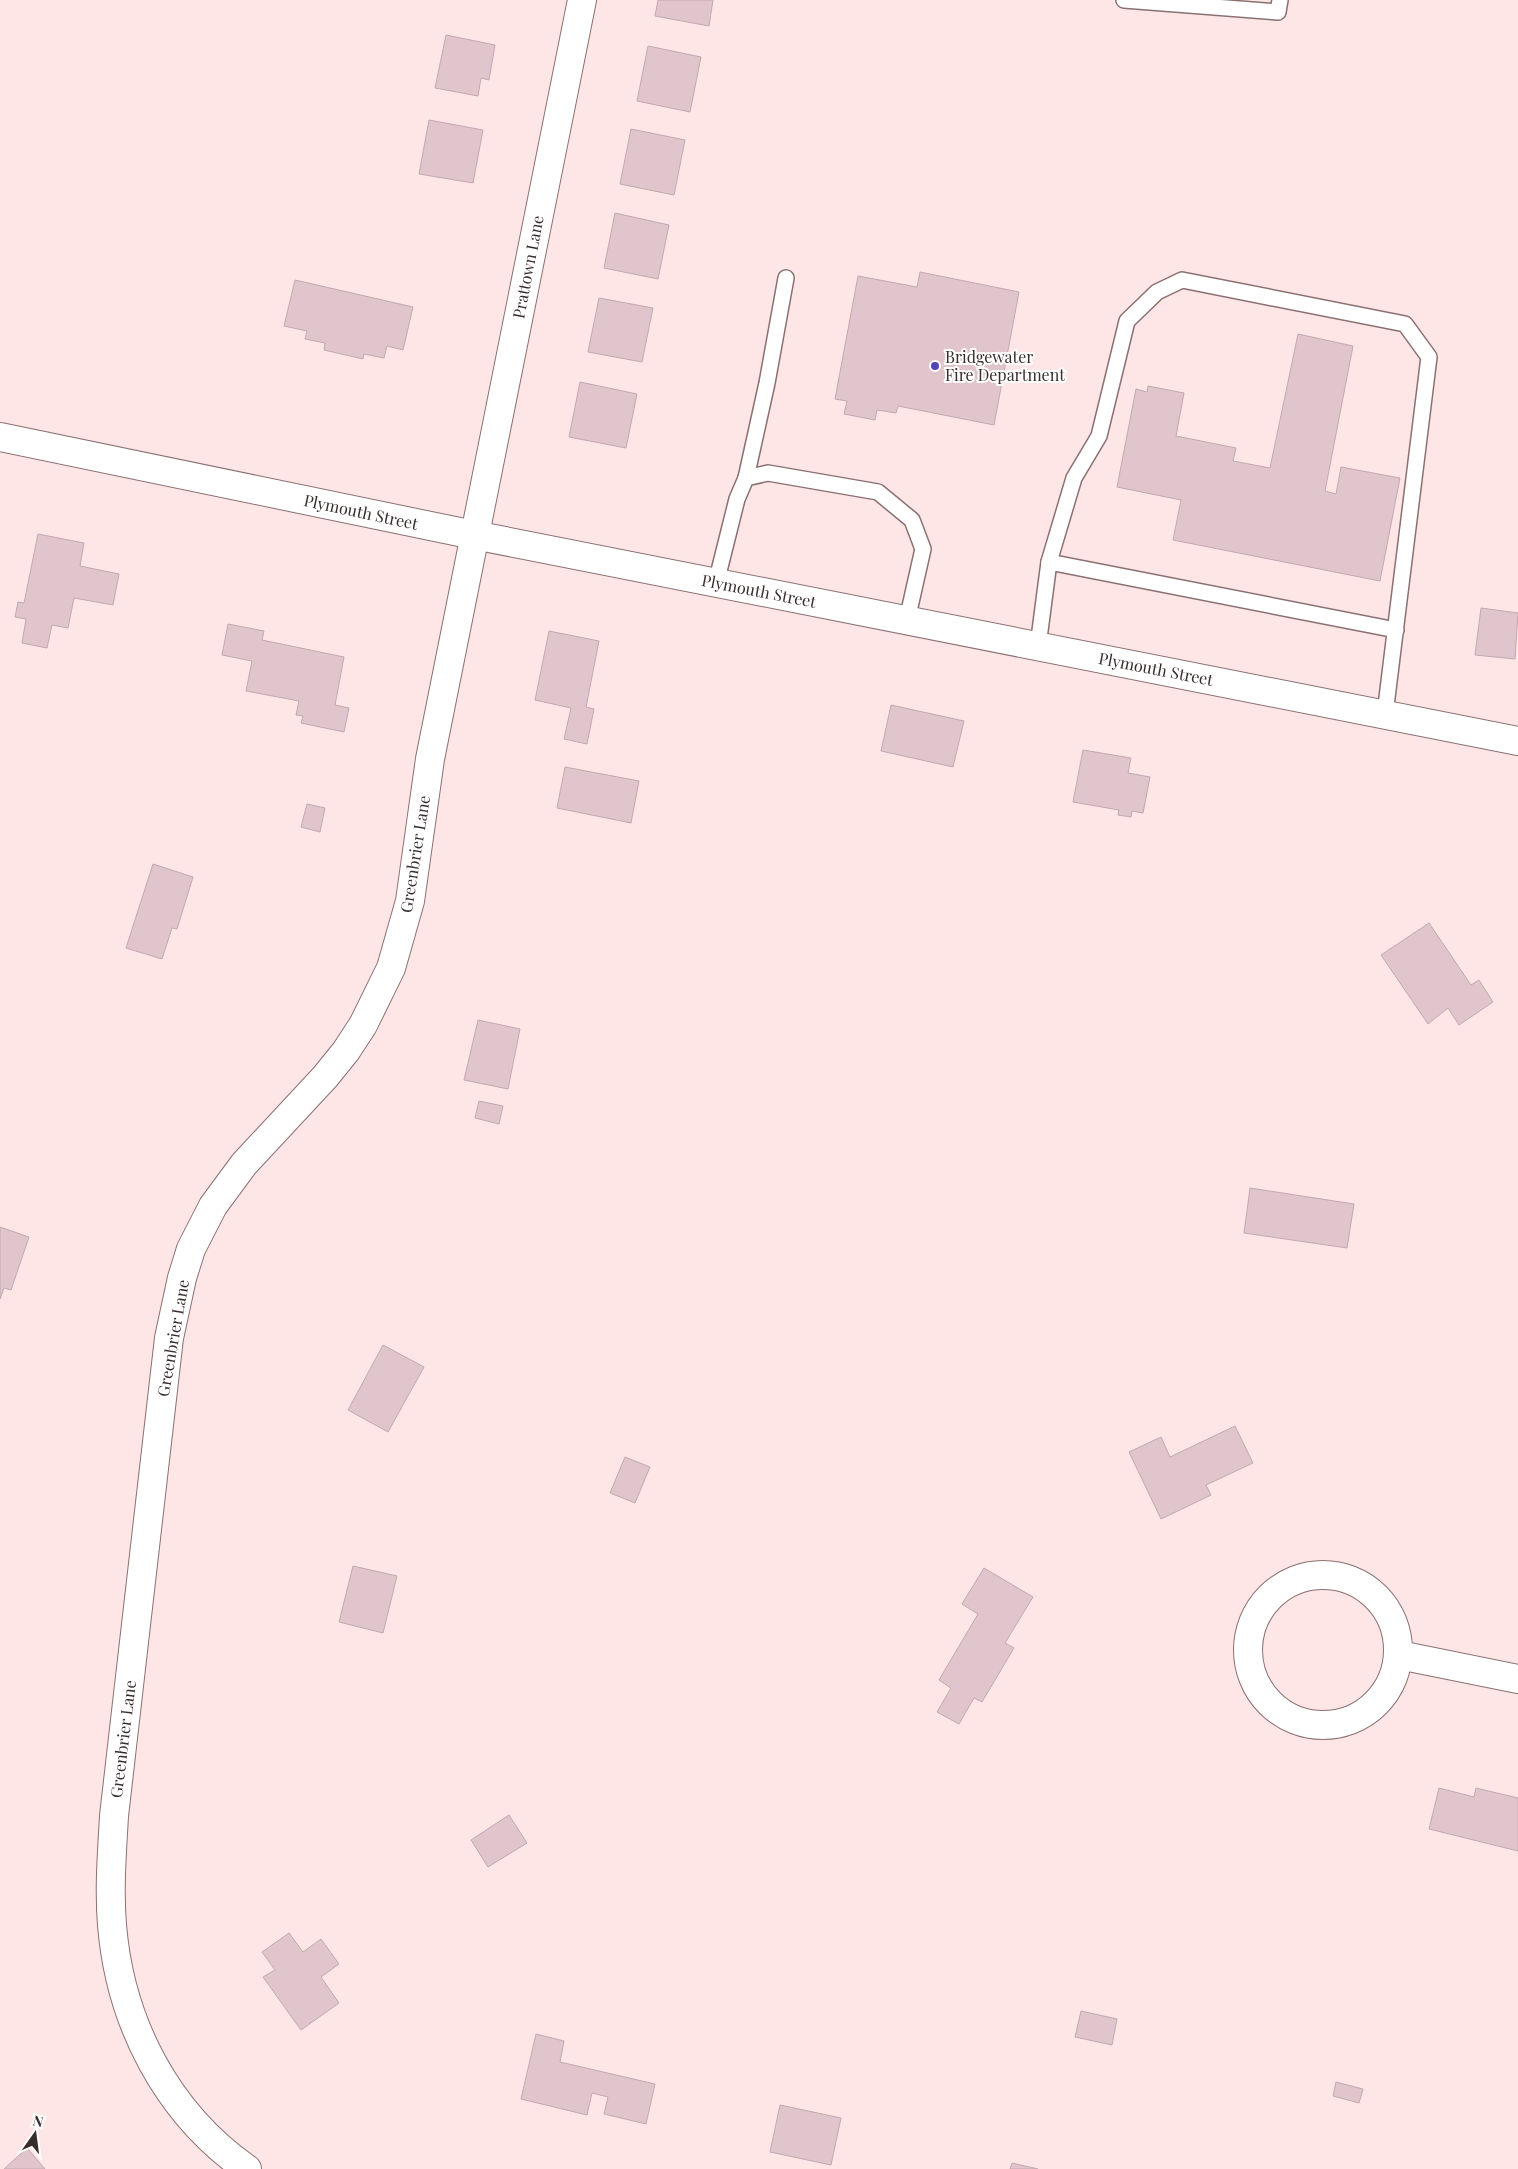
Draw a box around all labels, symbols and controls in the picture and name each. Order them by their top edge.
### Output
street label: Prattown Lane [507,214,548,320]
place label: Bridgewater Fire Department [945,346,1065,385]
marker: Bridgewater Fire Department [929,360,941,372]
street label: Plymouth Street [302,489,420,534]
street label: Plymouth Street [700,569,818,612]
street label: Plymouth Street [1097,647,1215,690]
street label: Greenbrier Lane [395,794,434,914]
street label: Greenbrier Lane [152,1278,193,1398]
street label: Greenbrier Lane [105,1679,140,1799]
north arrow [10,2109,60,2159]
text: N [31,2110,45,2131]

